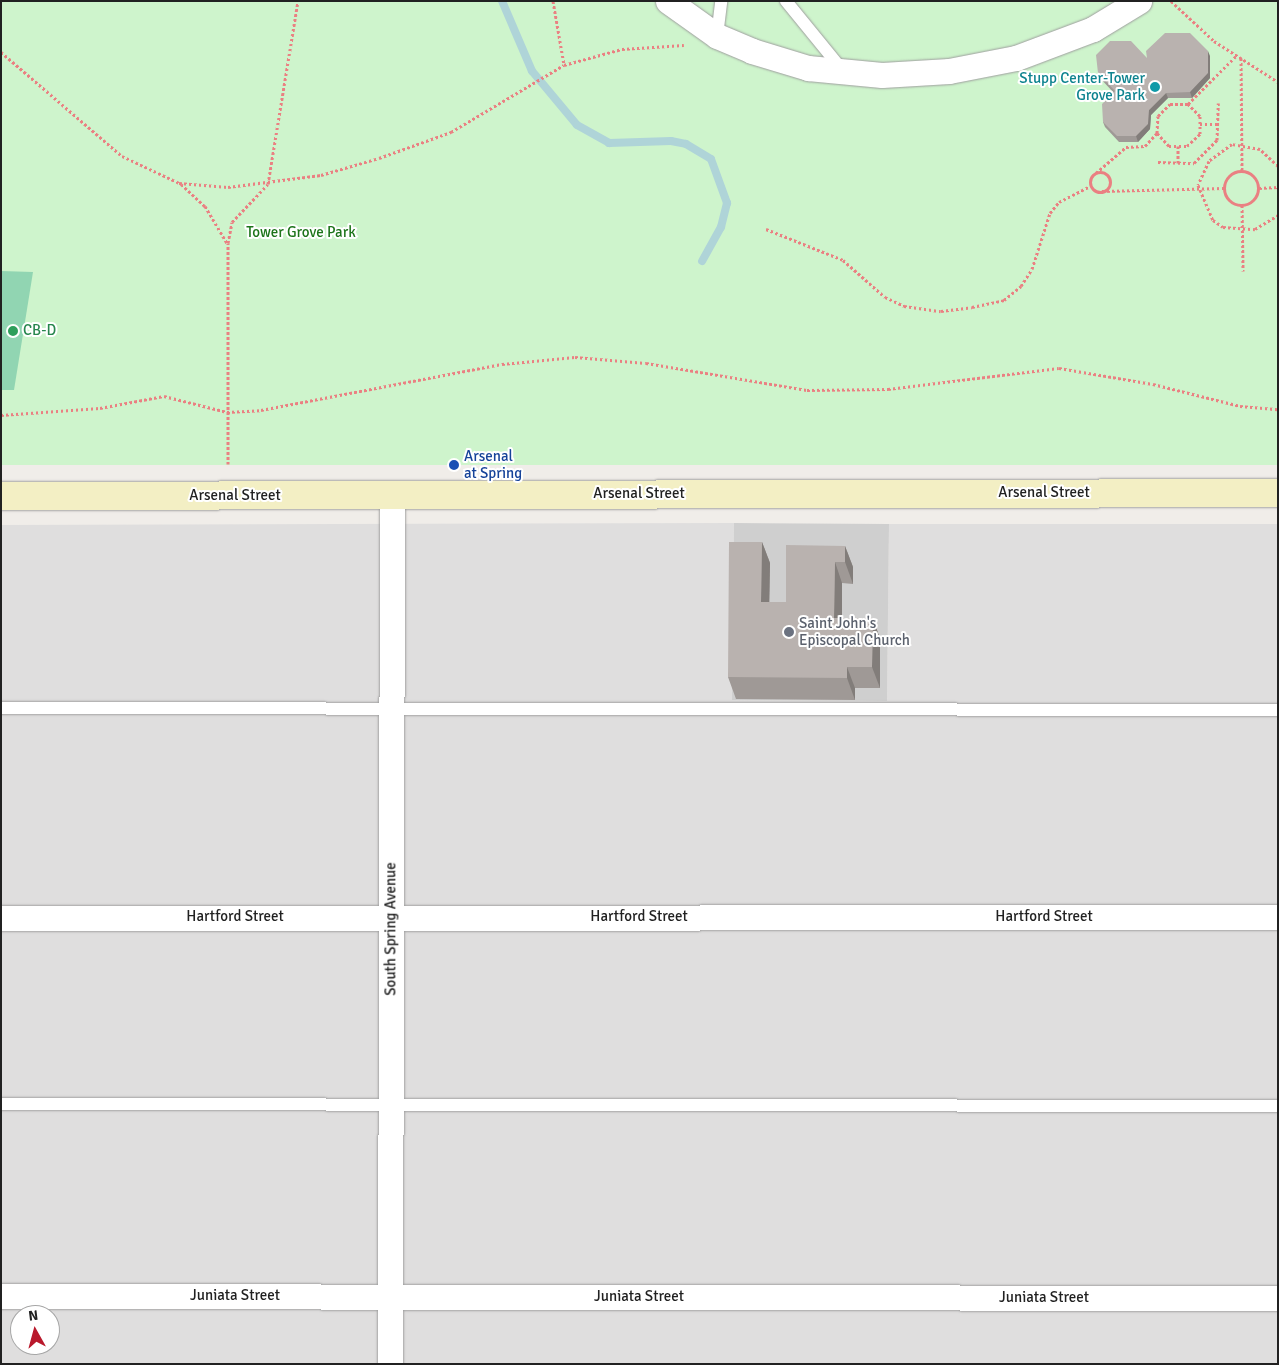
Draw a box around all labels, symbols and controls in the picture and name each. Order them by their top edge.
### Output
place label: Stupp Center-Tower Grove Park [1019,69,1145,104]
marker: Stupp Center-Tower Grove Park [1149,81,1161,93]
park label: Tower Grove Park [246,224,356,242]
place label: CB-D [23,322,56,340]
marker: CB-D [7,325,19,337]
place label: Arsenal at Spring [464,447,522,482]
marker: Arsenal at Spring [448,459,460,471]
street label: Arsenal Street [998,484,1090,502]
street label: Arsenal Street [593,485,685,503]
street label: Arsenal Street [189,487,281,505]
place label: Saint John's Episcopal Church [799,614,910,649]
marker: Saint John's Episcopal Church [783,626,795,638]
street label: South Spring Avenue [382,862,400,996]
street label: Hartford Street [186,908,284,926]
street label: Hartford Street [590,908,688,926]
street label: Hartford Street [995,908,1093,926]
street label: Juniata Street [190,1287,280,1305]
street label: Juniata Street [594,1288,684,1306]
street label: Juniata Street [999,1289,1089,1307]
north arrow [10,1305,60,1355]
text: N [27,1307,39,1325]

